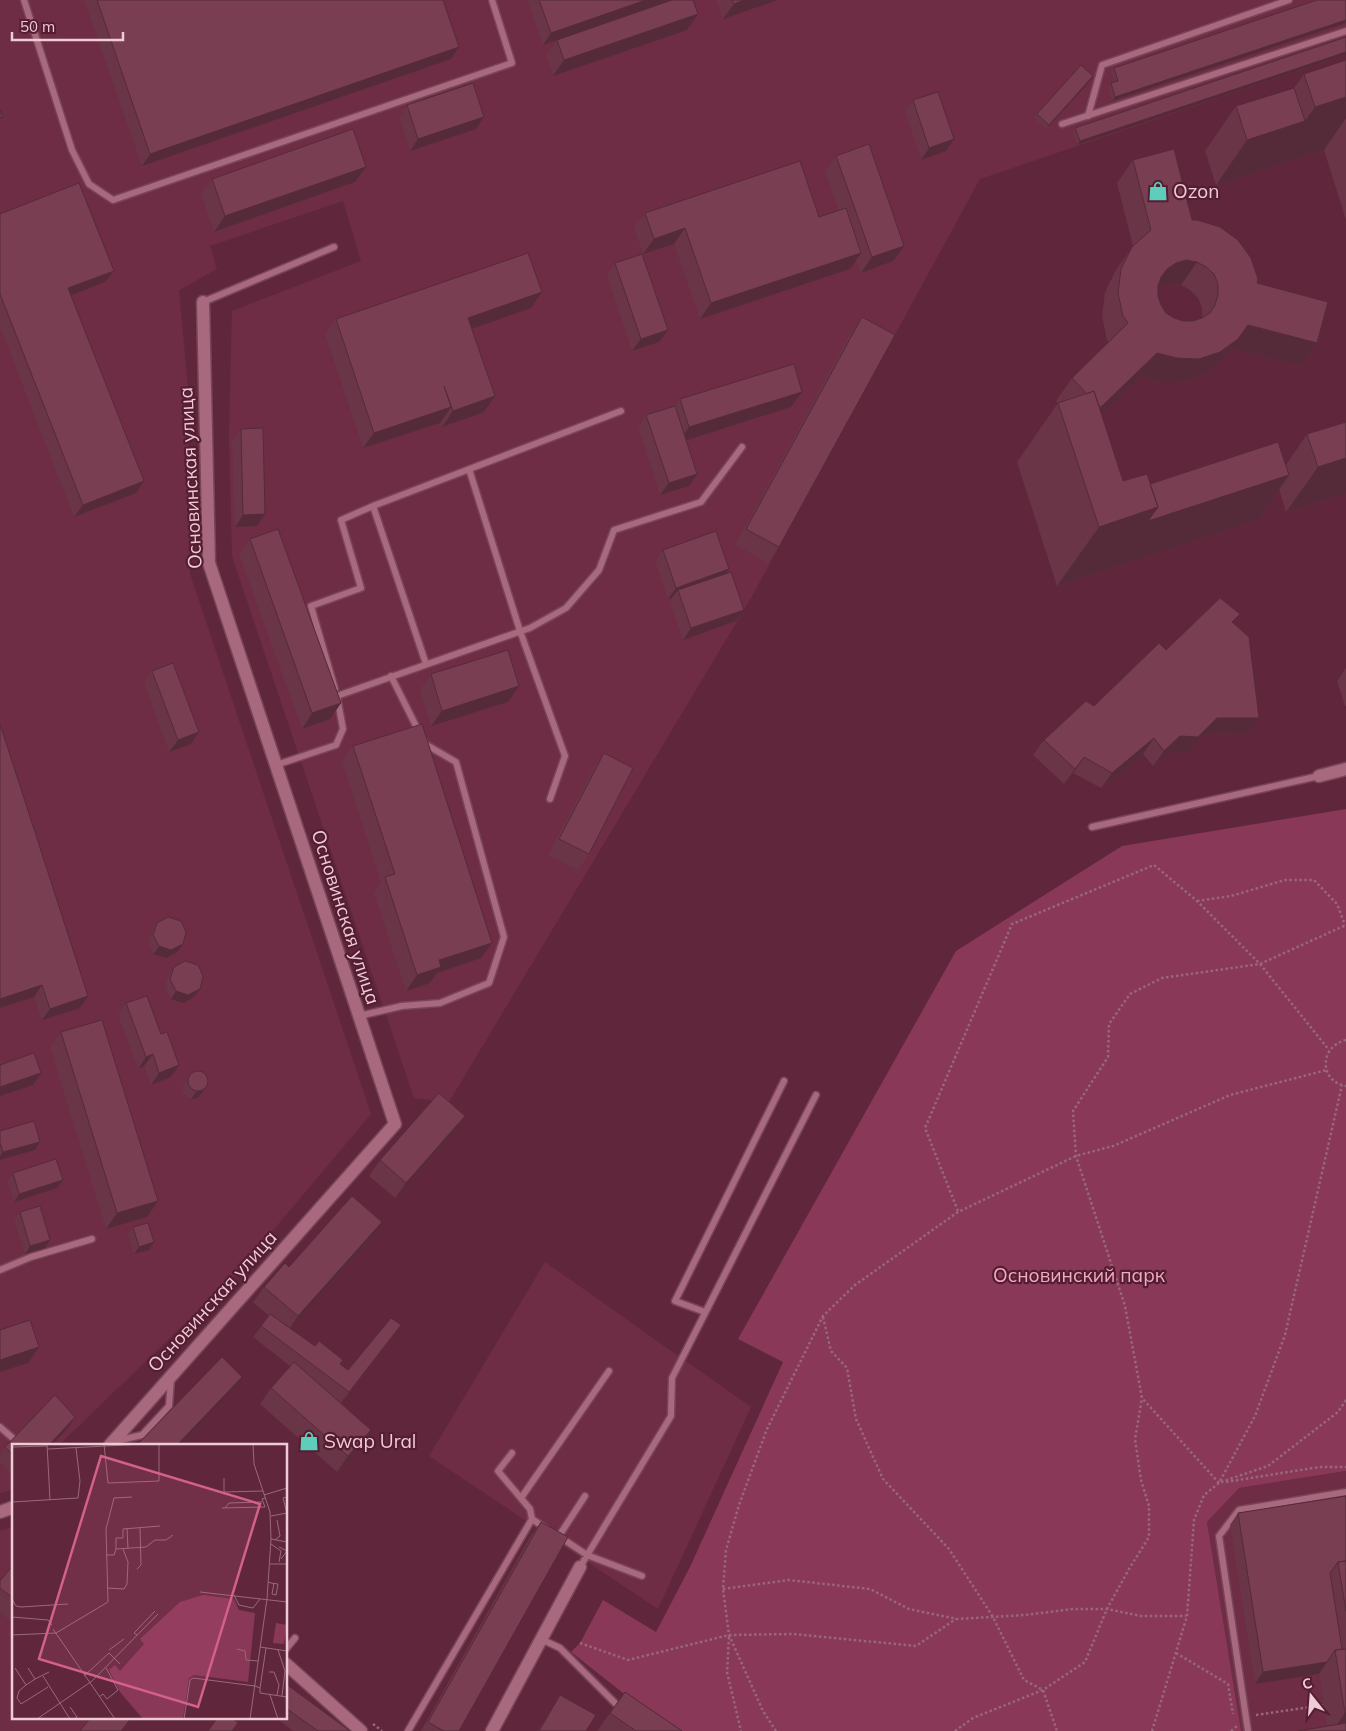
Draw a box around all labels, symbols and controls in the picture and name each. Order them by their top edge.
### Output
scale bar [12,10,124,42]
text: 50 m [20,17,55,36]
place label: Ozon [1173,179,1219,203]
shop icon: Ozon [1147,180,1169,202]
street label: Основинская улица [173,386,207,570]
street label: Основинская улица [306,827,386,1007]
street label: Основинская улица [142,1225,282,1377]
park label: Основинский парк [993,1263,1166,1287]
place label: Swap Ural [324,1429,416,1453]
shop icon: Swap Ural [298,1430,320,1452]
inset map [12,1444,288,1718]
north arrow [1286,1671,1336,1721]
text: С [1300,1674,1314,1694]

